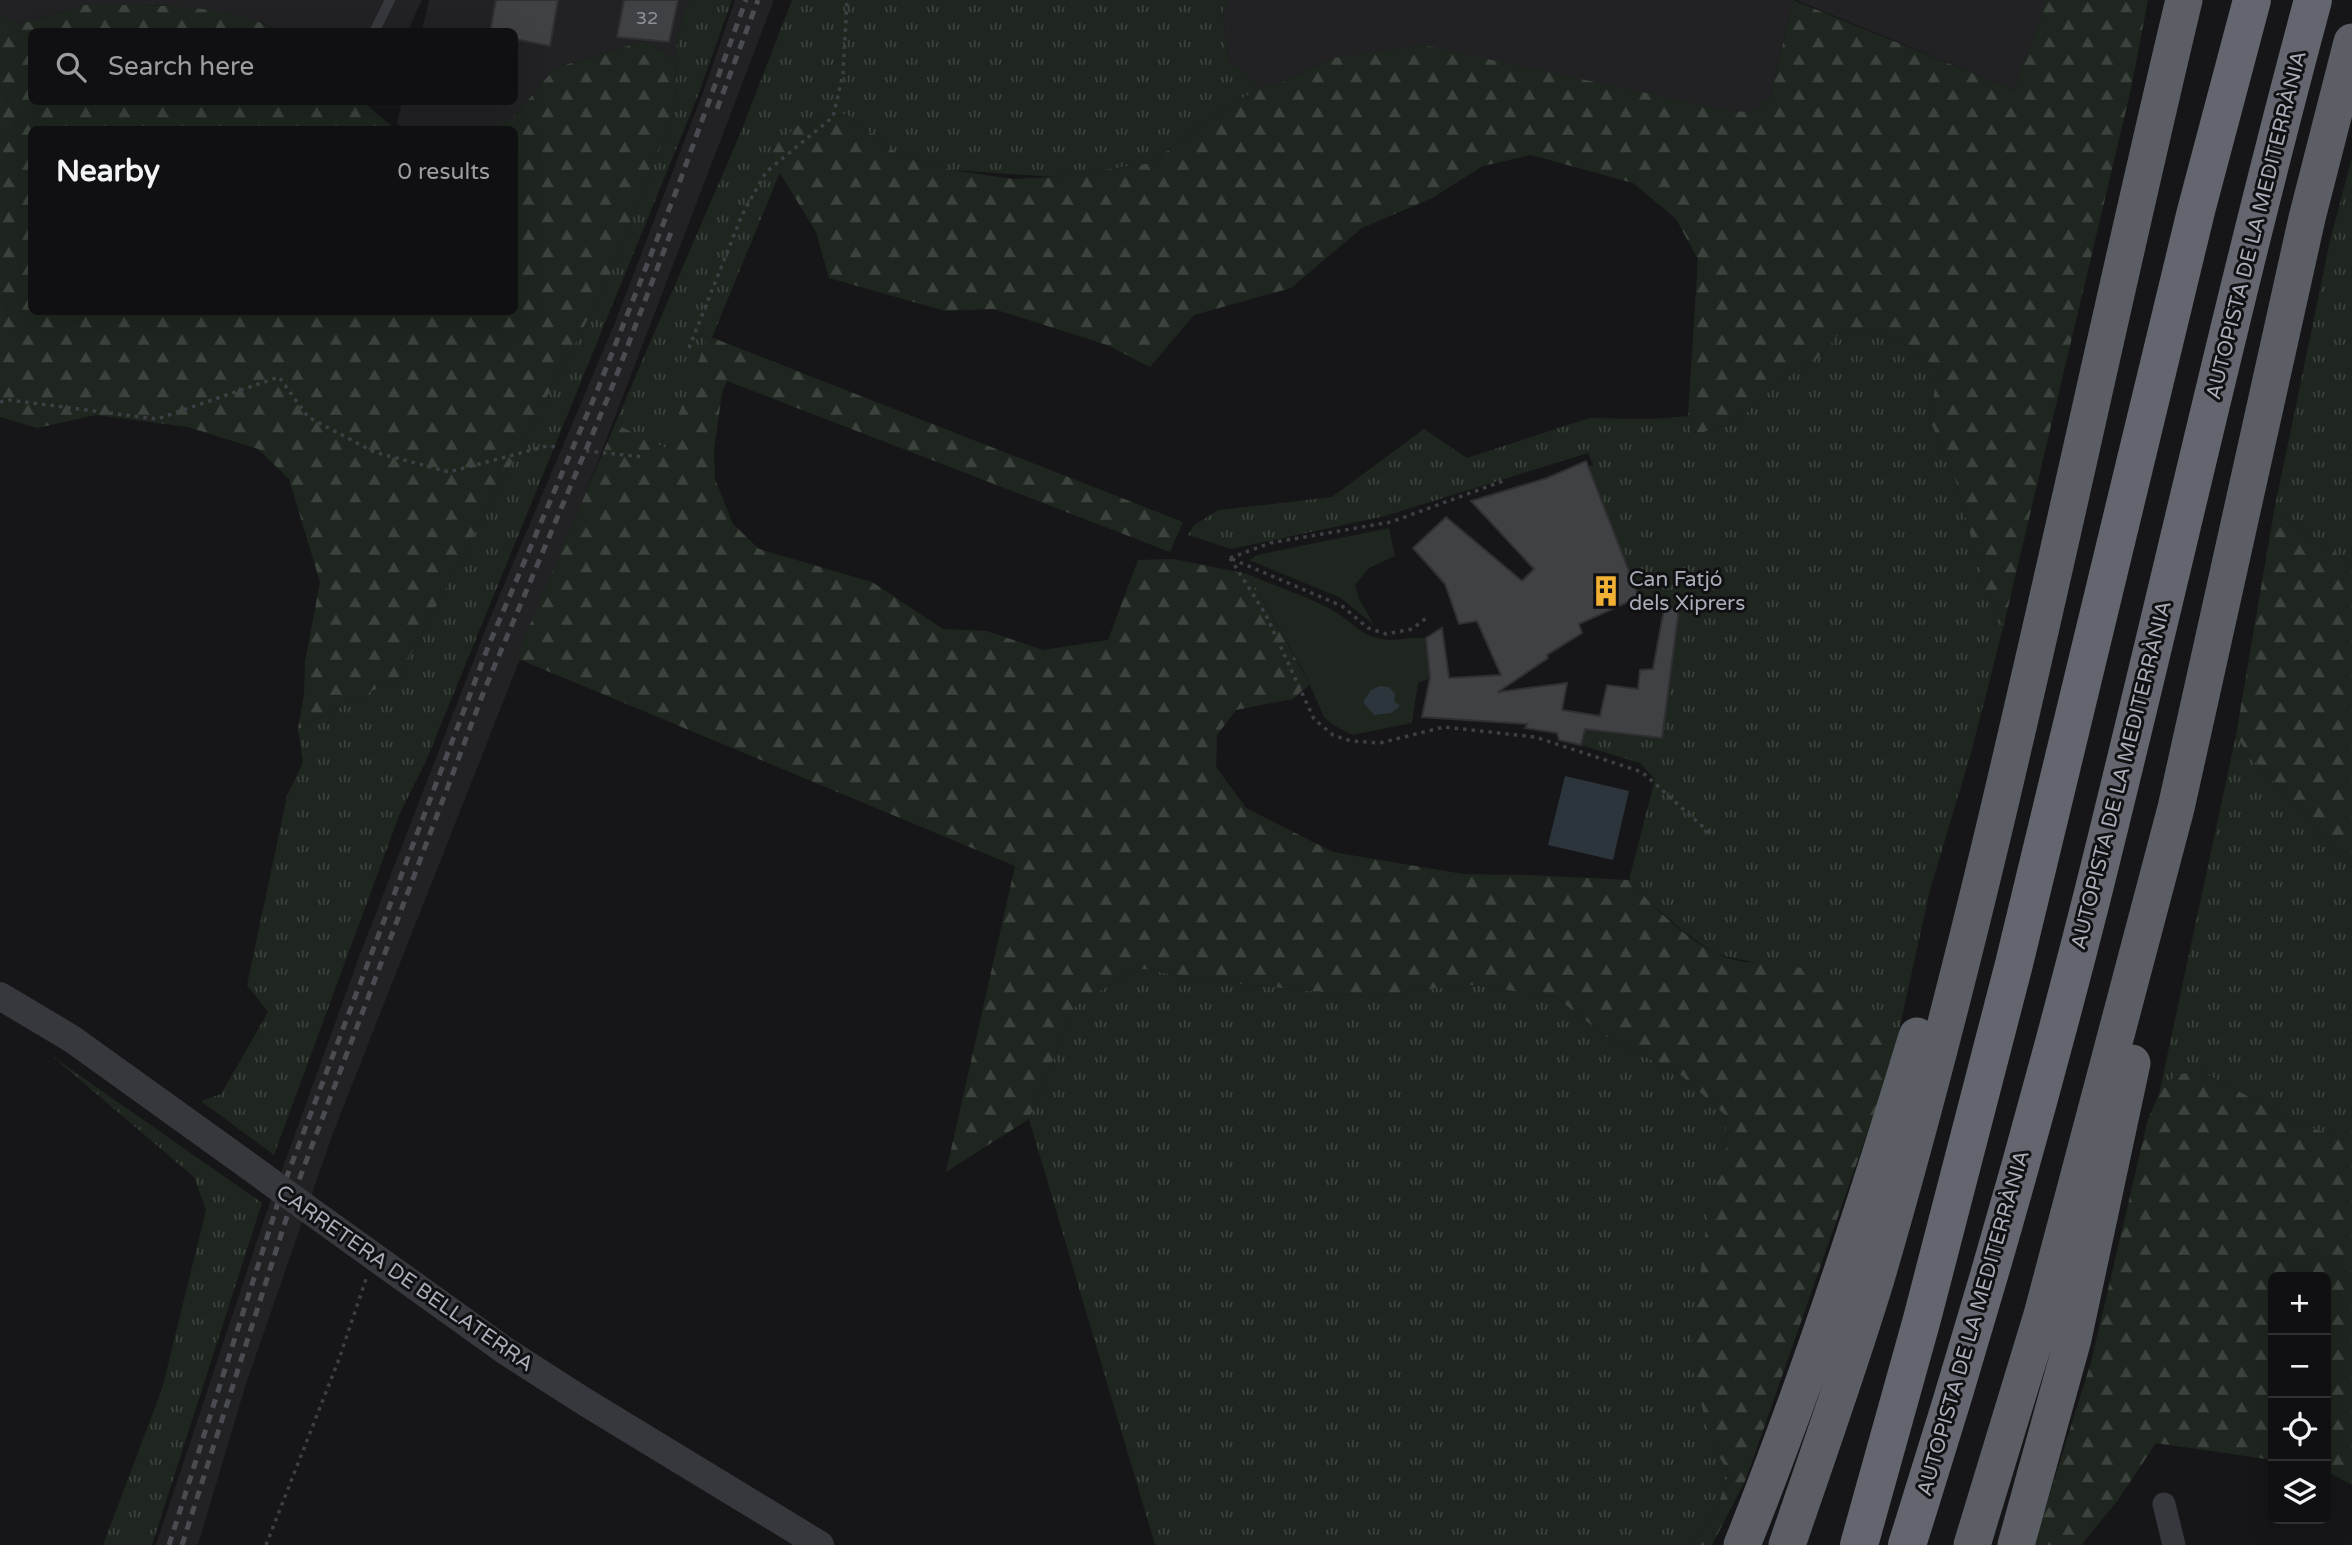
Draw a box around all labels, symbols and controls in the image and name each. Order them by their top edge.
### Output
house number: 32 [636,7,658,29]
search box [28,28,518,105]
icon: search [52,48,90,86]
street label: AUTOPISTA DE LA MEDITERRÀNIA [2201,48,2312,402]
text: Search here [108,51,254,82]
text: Nearby [56,153,160,190]
text: 0 results [397,158,490,186]
place label: Can Fatjó dels Xiprers [1629,567,1745,616]
building icon: Can Fatjó dels Xiprers [1589,574,1623,608]
street label: AUTOPISTA DE LA MEDITERRÀNIA [2066,598,2177,952]
street label: AUTOPISTA DE LA MEDITERRÀNIA [1912,1147,2035,1499]
street label: CARRETERA DE BELLATERRA [271,1180,538,1377]
map controls [2268,1272,2331,1524]
button: + [2268,1272,2331,1335]
button: − [2268,1335,2331,1398]
button: locate [2268,1398,2331,1461]
button: layers [2268,1461,2331,1524]

